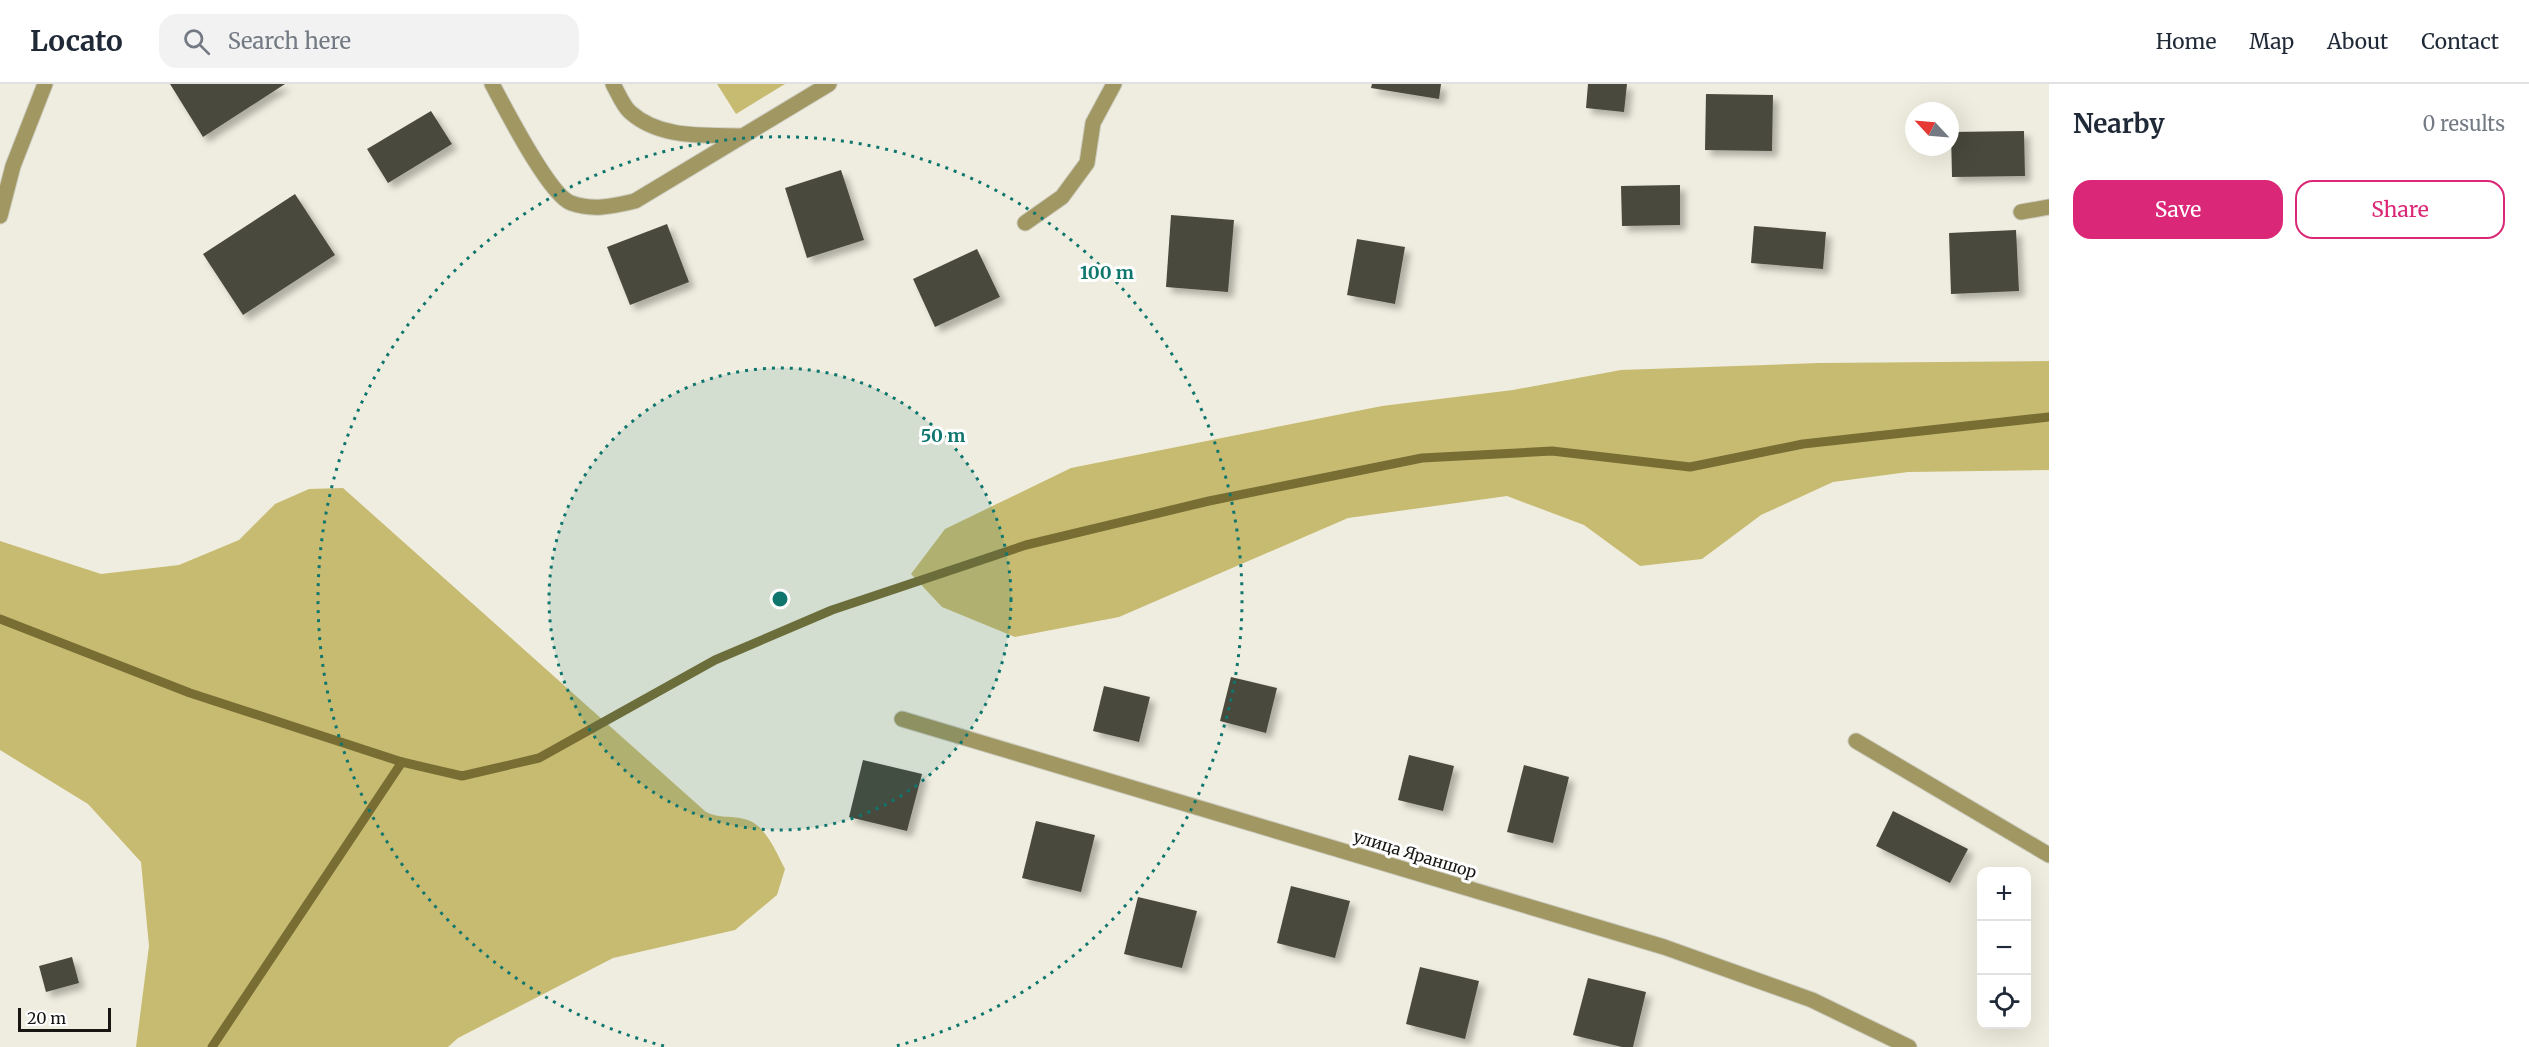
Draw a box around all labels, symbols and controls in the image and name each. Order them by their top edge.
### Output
search box [159,14,579,68]
text: Locato [30,23,123,59]
icon: search [180,25,213,58]
text: Search here [228,27,351,55]
text: Home [2156,28,2216,55]
text: Map [2249,28,2294,55]
text: About [2327,28,2388,55]
text: Contact [2421,28,2499,55]
north arrow [1905,102,1959,156]
text: Nearby [2073,107,2165,140]
text: 0 results [2422,111,2505,136]
button: Save [2073,180,2283,239]
button: Share [2295,180,2505,239]
text: 100 m [1080,261,1134,284]
text: 50 m [921,424,965,447]
centre of rings [770,589,790,609]
street label: улица Яраншор [1351,826,1479,882]
map controls [1977,867,2031,1029]
button: + [1977,867,2031,921]
button: − [1977,921,2031,975]
button: locate [1977,975,2031,1029]
scale bar [18,1005,111,1032]
text: 20 m [27,1008,66,1028]

